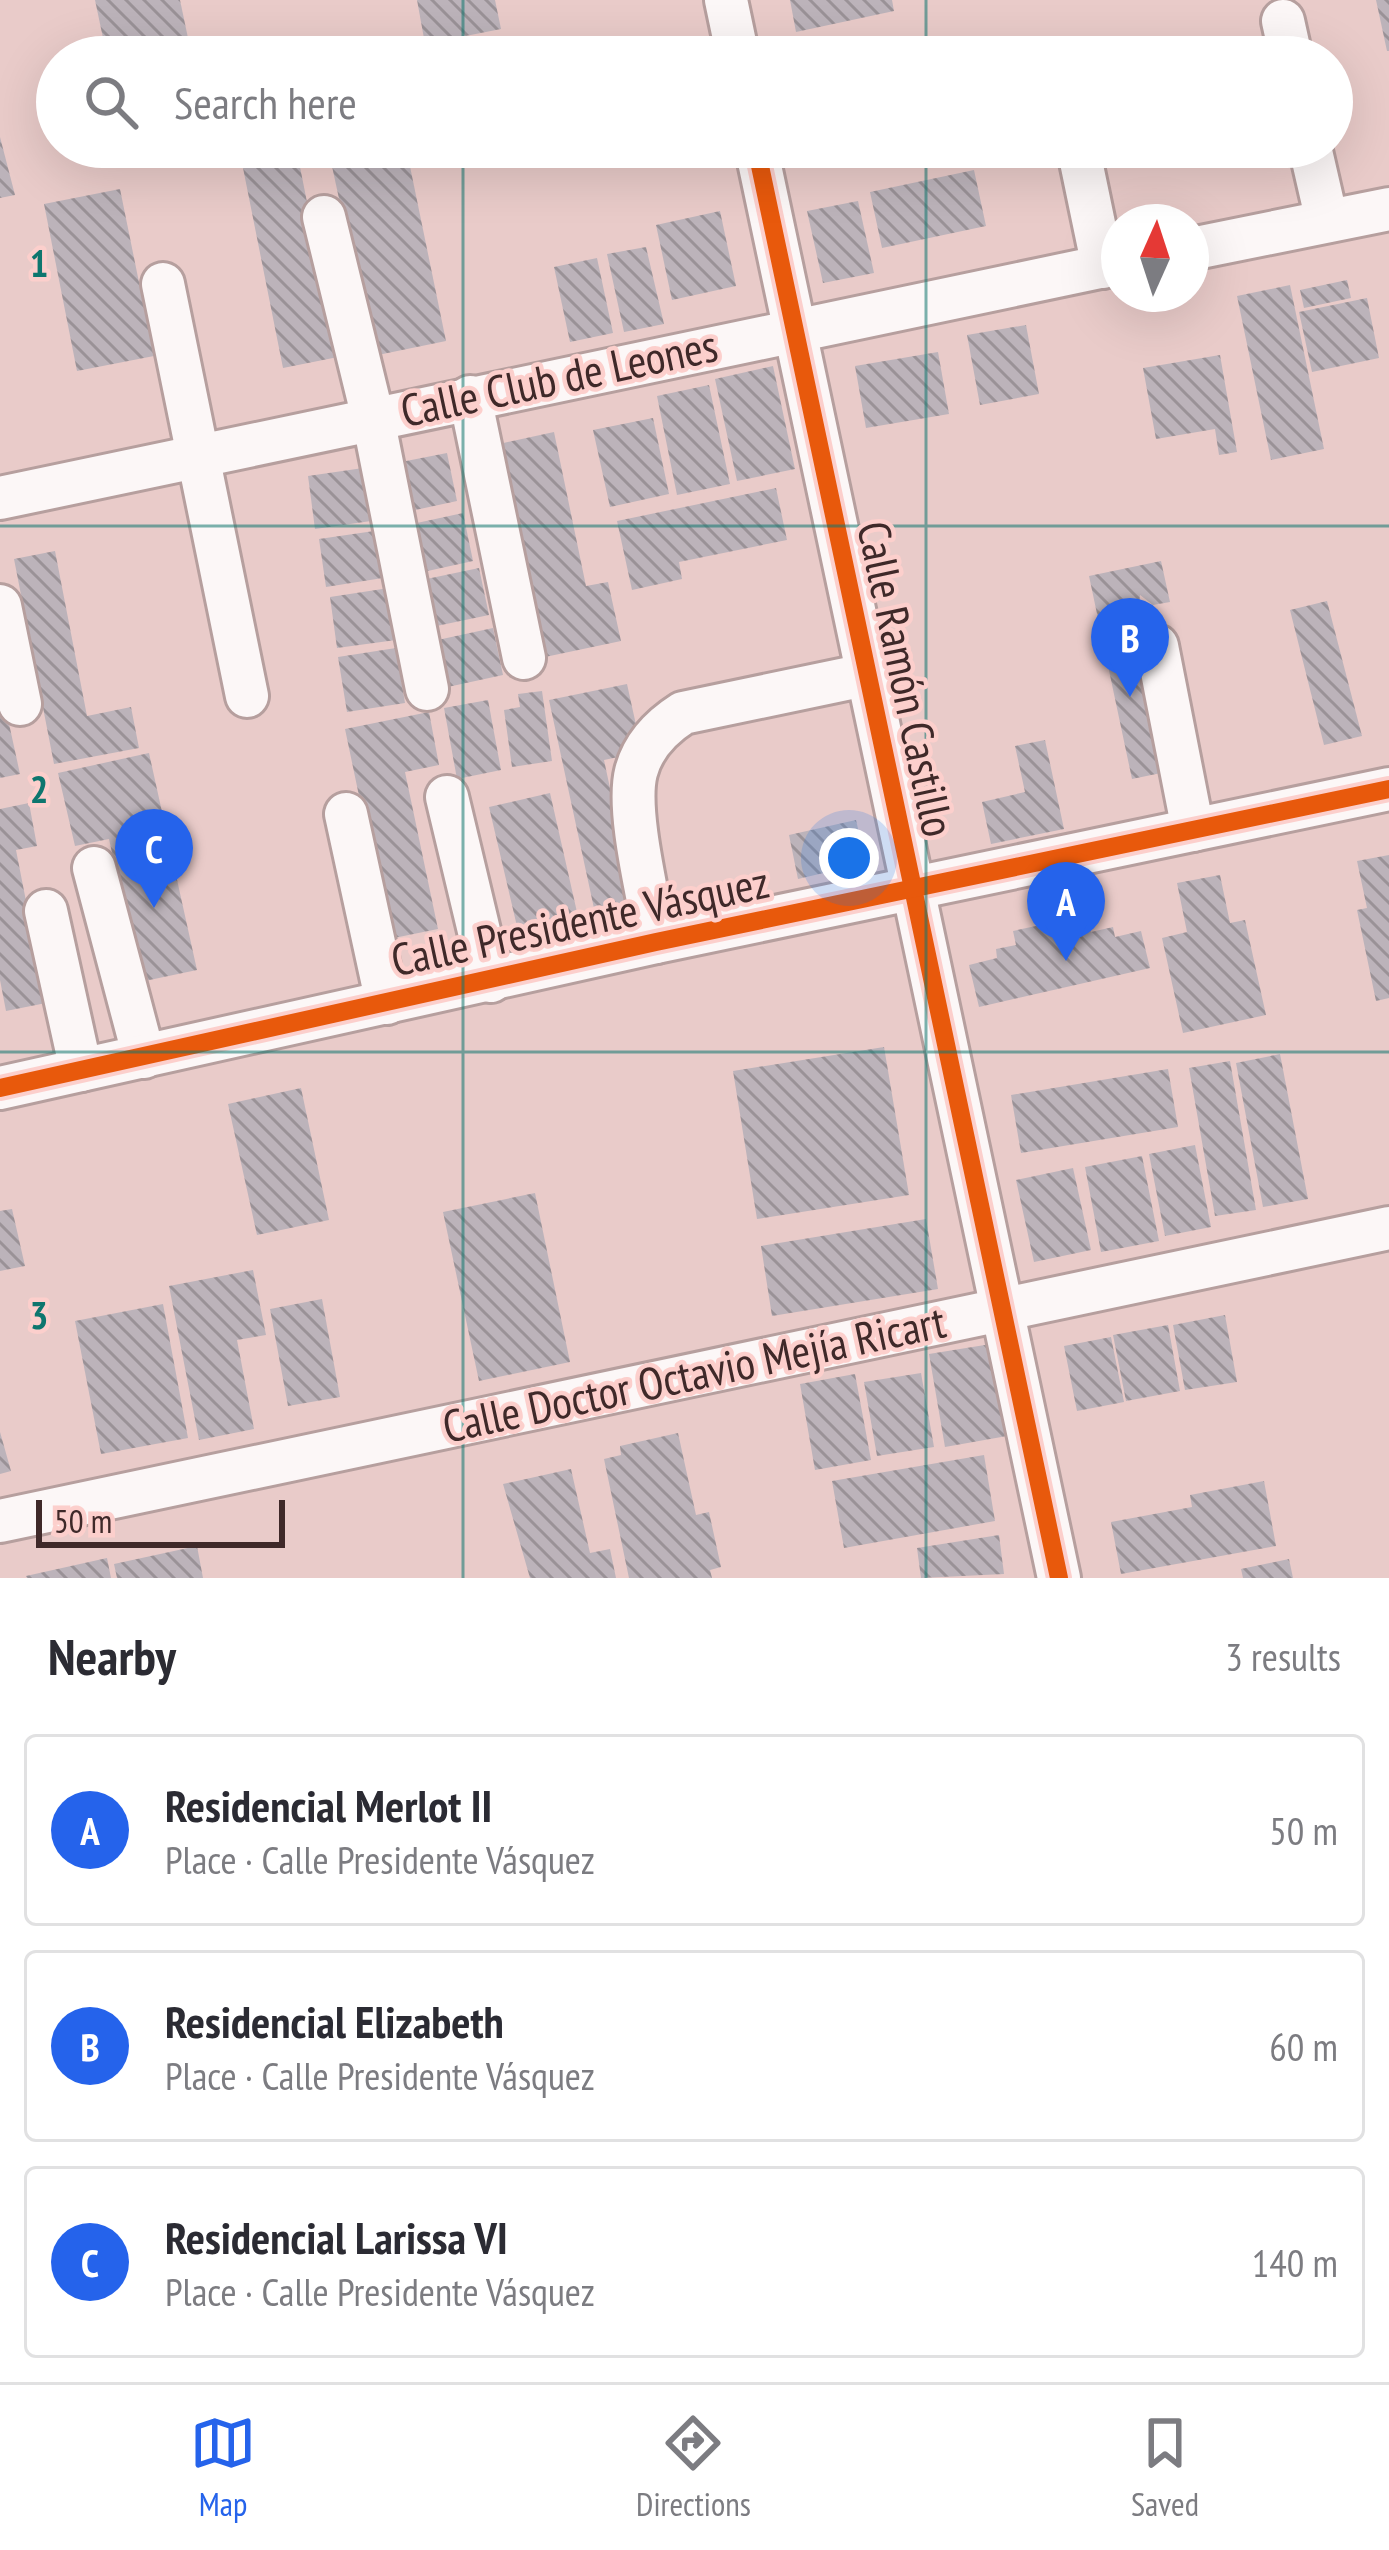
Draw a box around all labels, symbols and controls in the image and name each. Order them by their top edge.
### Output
search box [36,36,1353,168]
icon: search [78,69,144,135]
text: Search here [174,73,357,131]
north arrow [1101,204,1209,312]
text: 1 [30,237,48,288]
street label: Calle Club de Leones [395,315,722,439]
street label: Calle Ramón Castillo [845,516,969,842]
pin: B [1091,598,1169,697]
text: 2 [30,763,48,814]
pin: C [115,809,193,908]
your location [819,828,879,888]
street label: Calle Presidente Vásquez [386,852,774,988]
pin: A [1027,862,1105,961]
text: 3 [30,1289,48,1340]
street label: Calle Doctor Octavio Mejía Ricart [437,1291,951,1455]
scale bar [36,1494,285,1547]
text: 50 m [54,1499,112,1542]
text: Nearby [48,1623,176,1689]
text: 3 results [1225,1631,1341,1682]
text: Residencial Merlot II [165,1776,492,1834]
text: A [80,1805,100,1856]
text: 50 m [1269,1805,1338,1856]
text: Place · Calle Presidente Vásquez [165,1834,595,1885]
text: Residencial Elizabeth [165,1992,504,2050]
text: B [80,2021,100,2072]
text: 60 m [1269,2021,1338,2072]
text: Place · Calle Presidente Vásquez [165,2050,595,2101]
text: Residencial Larissa VI [165,2208,508,2266]
text: C [81,2237,99,2288]
text: 140 m [1252,2237,1338,2288]
text: Place · Calle Presidente Vásquez [165,2266,595,2317]
tab: Map [190,2410,256,2525]
tab: Directions [636,2410,751,2525]
tab: Saved [1131,2410,1199,2525]

